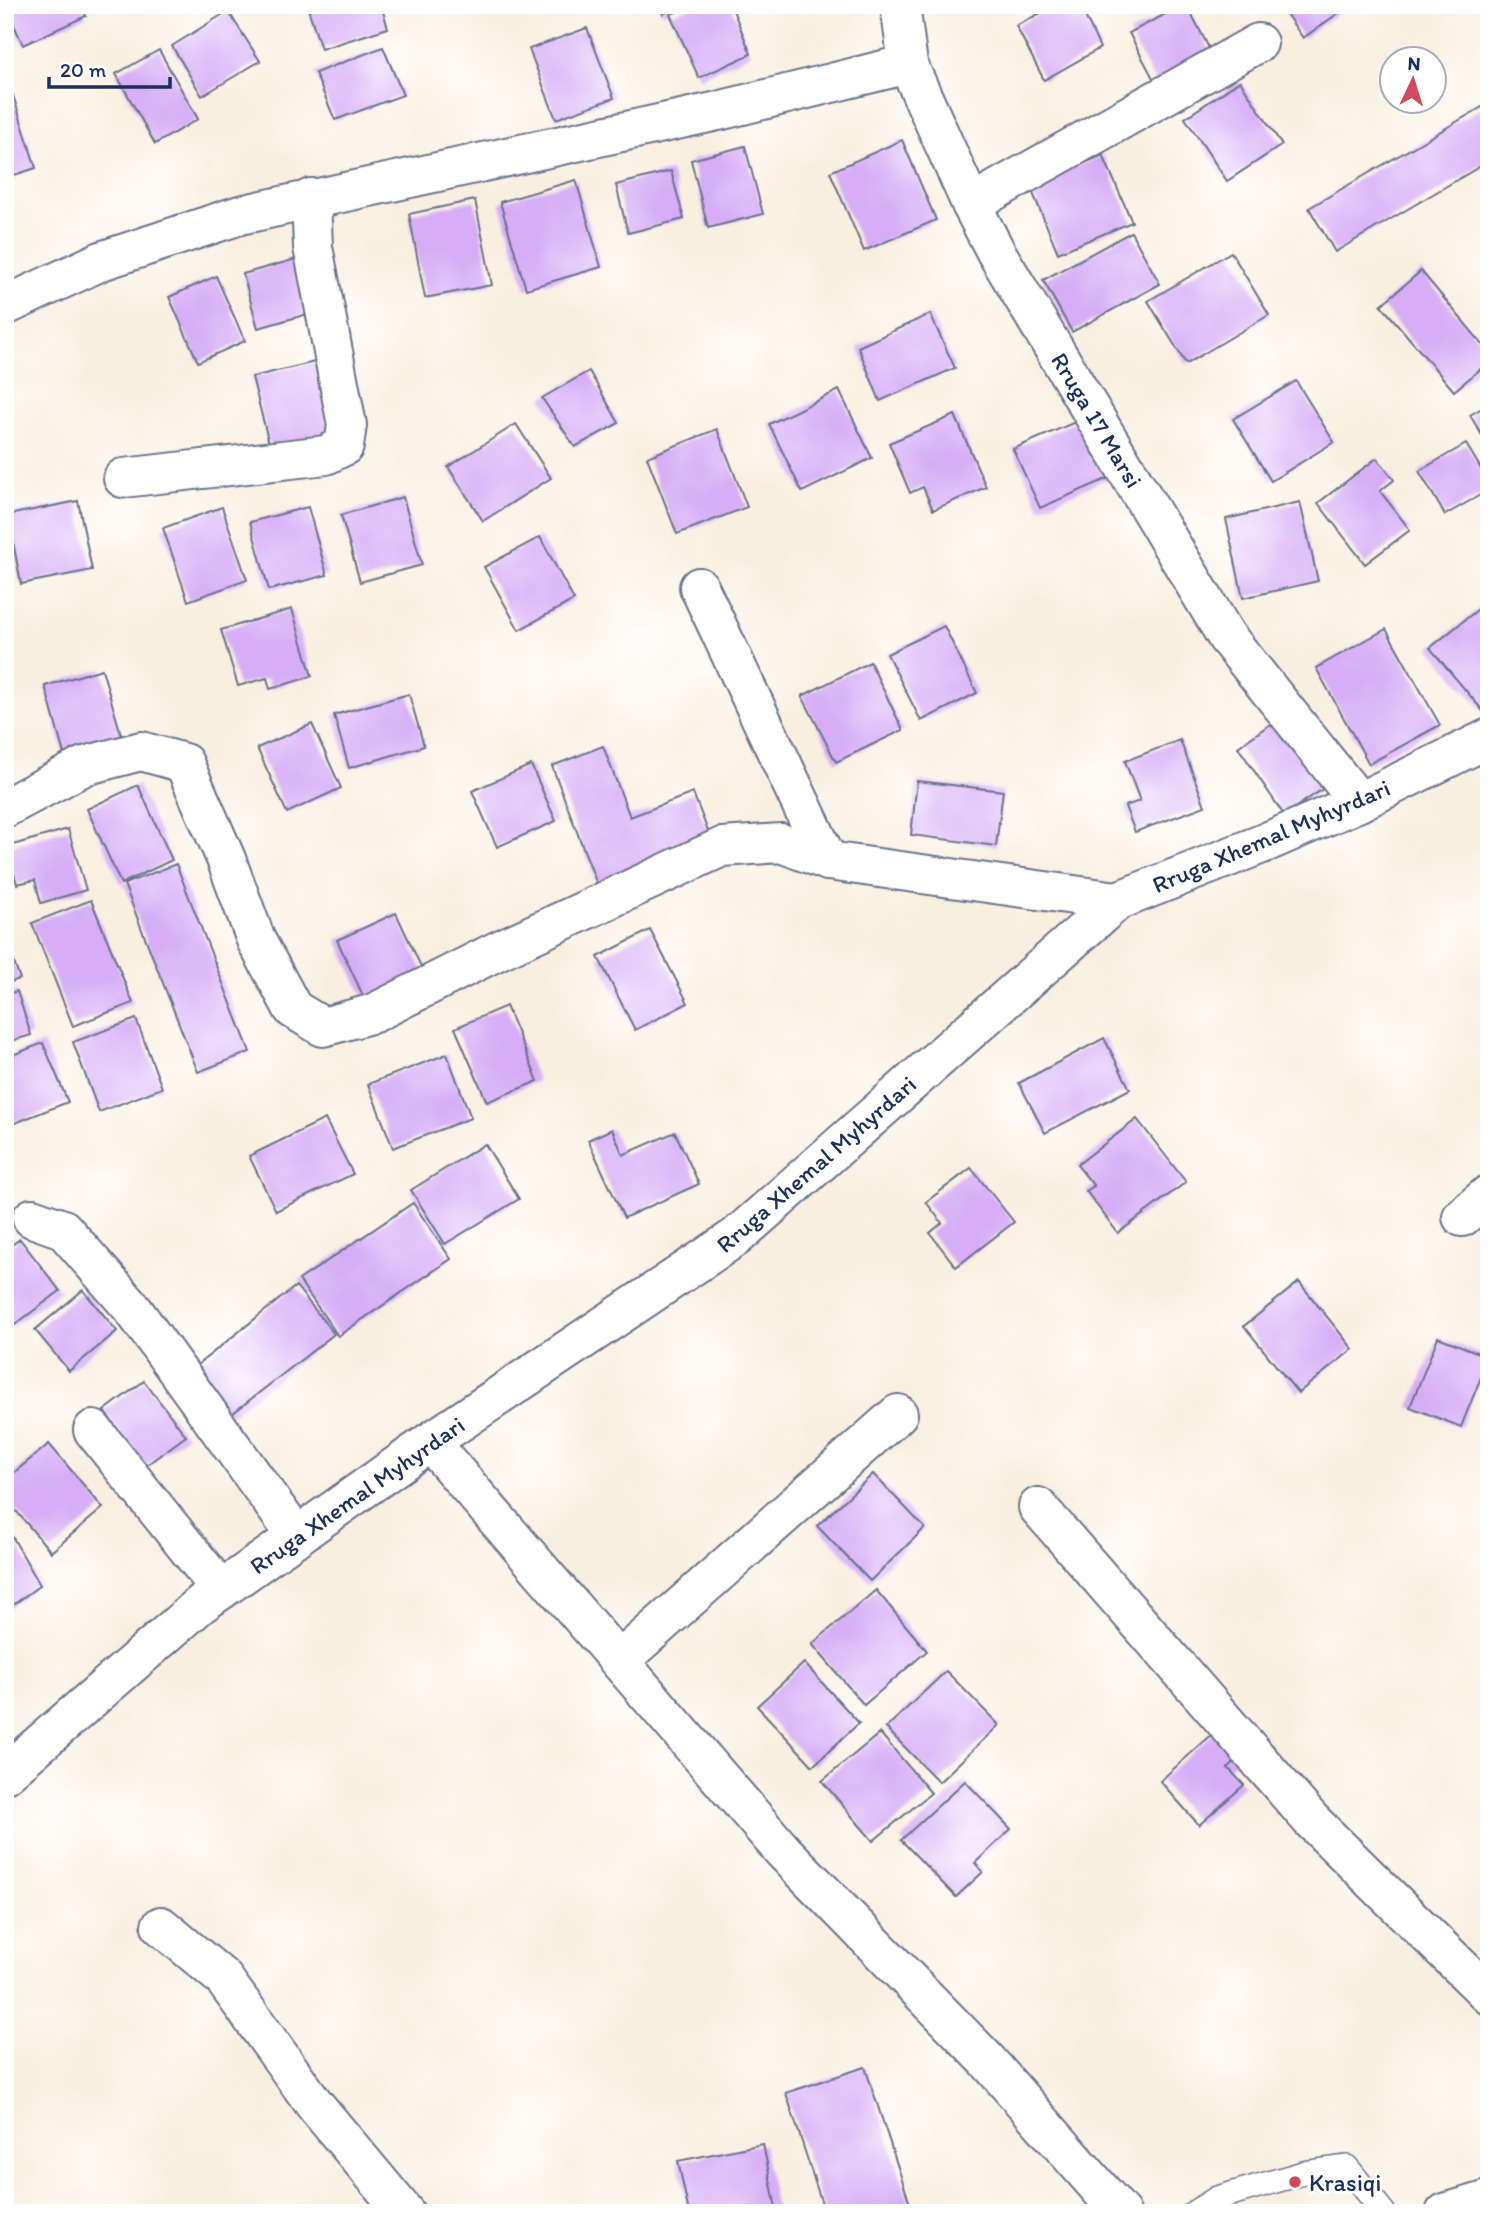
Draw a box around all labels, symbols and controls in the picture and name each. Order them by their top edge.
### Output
scale bar [49,46,170,90]
north arrow [1378,46,1448,116]
text: N [1407,52,1421,75]
text: 20 m [60,57,107,82]
street label: Rruga 17 Marsi [1045,347,1149,493]
street label: Rruga Xhemal Myhyrdari [1148,773,1394,899]
street label: Rruga Xhemal Myhyrdari [710,1069,922,1259]
street label: Rruga Xhemal Myhyrdari [244,1410,470,1580]
place label: Krasiqi [1309,2168,1381,2197]
marker: Krasiqi [1287,2174,1303,2190]

